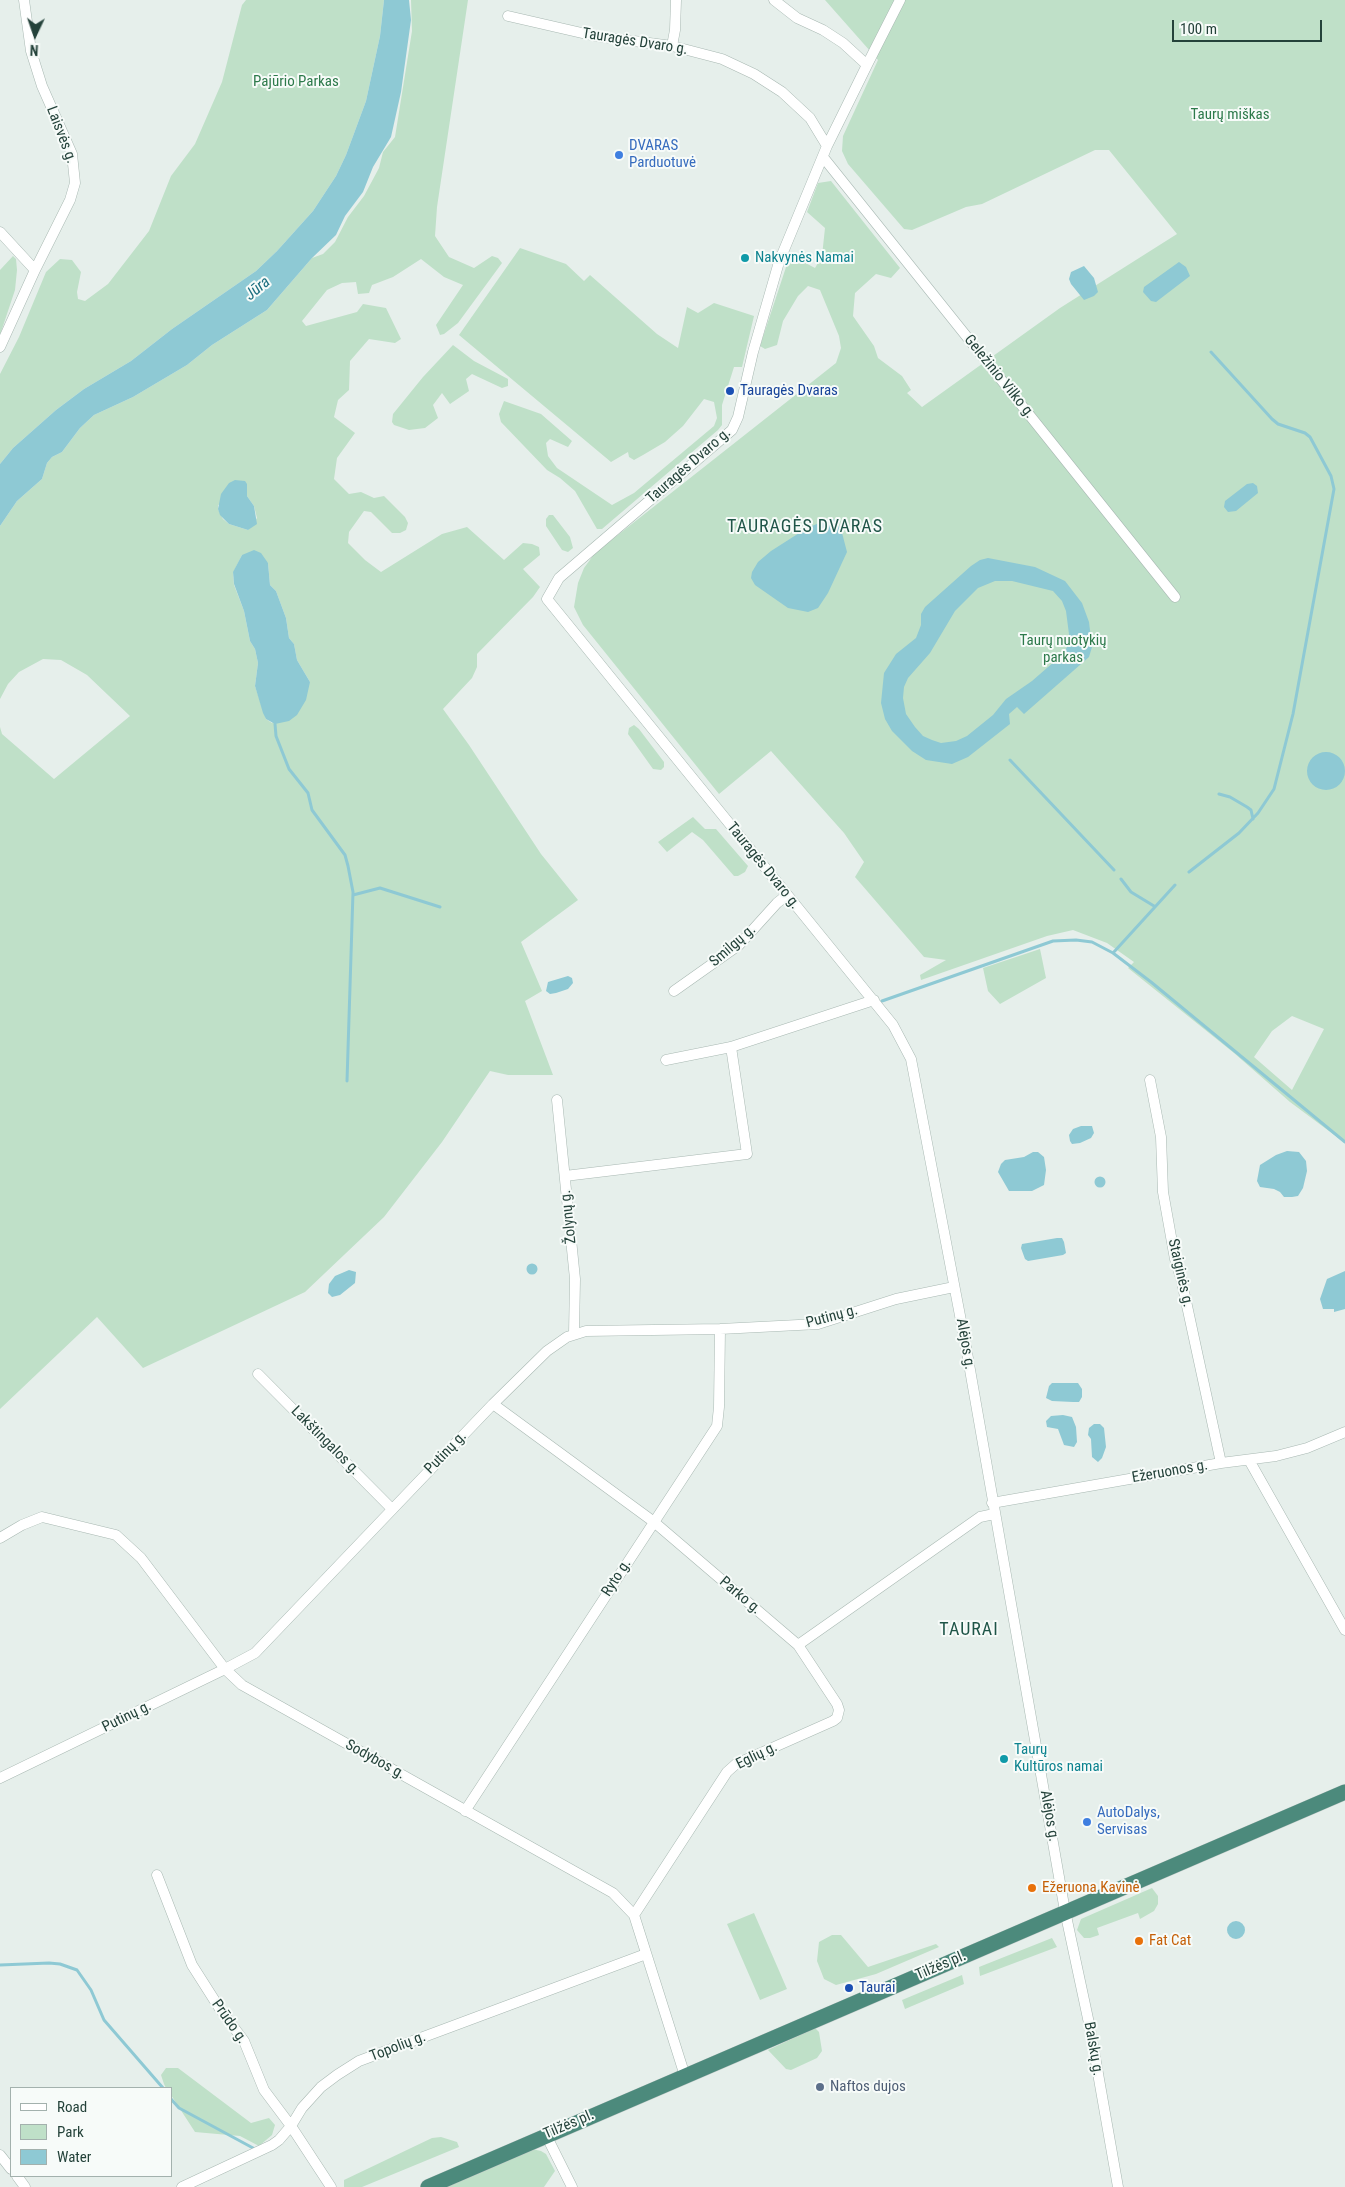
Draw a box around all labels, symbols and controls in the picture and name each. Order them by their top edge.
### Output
north arrow [10,10,60,60]
scale bar [1175,10,1325,42]
text: 100 m [1180,20,1217,38]
street label: Tauragės Dvaro g. [581,25,689,59]
text: N [30,42,39,58]
park label: Pajūrio Parkas [253,73,339,91]
street label: Laisvės g. [42,104,80,166]
park label: Taurų miškas [1190,106,1270,124]
place label: DVARAS Parduotuvė [629,137,696,172]
marker: DVARAS Parduotuvė [613,149,625,161]
place label: Nakvynės Namai [755,249,854,267]
marker: Nakvynės Namai [739,252,751,264]
water label: Jūra [242,273,274,305]
street label: Geležinio Vilko g. [960,332,1038,422]
place label: Tauragės Dvaras [740,382,838,400]
marker: Tauragės Dvaras [724,385,736,397]
street label: Tauragės Dvaro g. [643,424,735,508]
district label: TAURAGĖS DVARAS [725,516,885,538]
park label: Taurų nuotykių parkas [1020,632,1106,667]
street label: Tauragės Dvaro g. [723,819,803,913]
street label: Smilgų g. [706,921,760,971]
street label: Žolynų g. [557,1189,581,1245]
street label: Staiginės g. [1163,1237,1197,1309]
street label: Putinų g. [804,1301,860,1333]
street label: Alėjos g. [952,1317,978,1371]
street label: Lakštingalos g. [287,1403,363,1479]
street label: Putinų g. [421,1428,471,1478]
street label: Ežeruonos g. [1131,1456,1209,1488]
street label: Ryto g. [598,1556,636,1600]
street label: Parko g. [715,1573,765,1619]
district label: TAURAI [939,1619,999,1641]
street label: Putinų g. [99,1697,155,1737]
street label: Sodybos g. [342,1736,408,1784]
street label: Eglių g. [733,1738,781,1774]
place label: Taurų Kultūros namai [1014,1741,1103,1776]
marker: Taurų Kultūros namai [998,1753,1010,1765]
street label: Alėjos g. [1036,1789,1062,1843]
place label: AutoDalys, Servisas [1097,1804,1160,1839]
marker: AutoDalys, Servisas [1081,1816,1093,1828]
place label: Ežeruona Kavinė [1042,1879,1140,1897]
marker: Ežeruona Kavinė [1026,1882,1038,1894]
place label: Fat Cat [1149,1932,1191,1950]
marker: Fat Cat [1133,1935,1145,1947]
street label: Tilžės pl. [913,1947,969,1985]
place label: Taurai [859,1979,895,1997]
marker: Taurai [843,1982,855,1994]
street label: Prūdo g. [207,1996,251,2048]
street label: Balskų g. [1079,2021,1107,2077]
street label: Topolių g. [367,2028,429,2066]
place label: Naftos dujos [830,2078,906,2096]
marker: Naftos dujos [814,2081,826,2093]
legend [10,2087,172,2177]
text: Road [57,2098,87,2116]
street label: Tilžės pl. [541,2106,597,2144]
text: Park [57,2123,84,2141]
text: Water [57,2148,91,2166]

